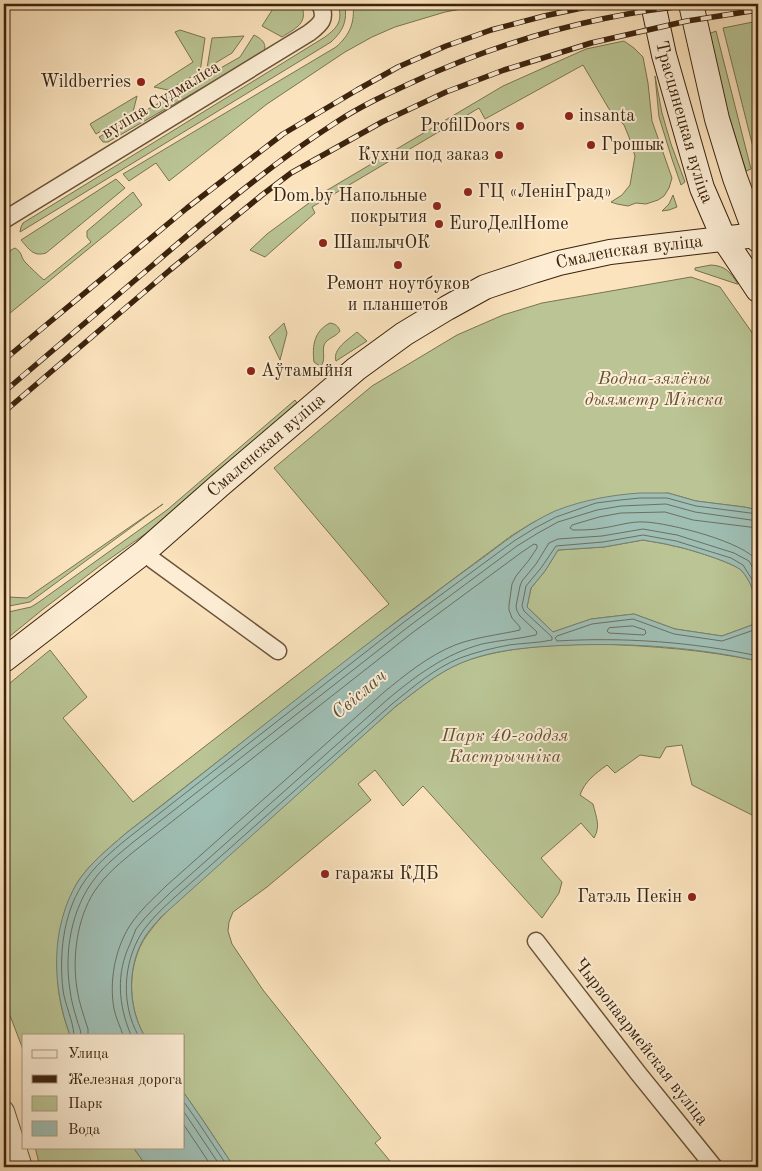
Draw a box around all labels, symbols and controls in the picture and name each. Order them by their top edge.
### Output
street label: Трасцянецкая вуліца [652,39,717,206]
street label: вуліца Судмаліса [99,58,223,142]
place label: Wildberries [40,73,131,91]
marker: Wildberries [135,76,147,88]
place label: insanta [579,107,635,125]
marker: insanta [563,110,575,122]
place label: ProfilDoors [420,117,510,135]
marker: ProfilDoors [514,120,526,132]
place label: Грошык [601,136,665,154]
marker: Грошык [585,139,597,151]
place label: Кухни под заказ [358,146,489,164]
marker: Кухни под заказ [493,149,505,161]
place label: ГЦ «ЛенінГрад» [478,183,612,201]
marker: ГЦ «ЛенінГрад» [462,186,474,198]
place label: Dom.by Напольные покрытия [272,187,427,226]
marker: Dom.by Напольные покрытия [431,200,443,212]
place label: EuroДелlHome [449,215,569,233]
marker: EuroДелlHome [433,218,445,230]
street label: Смаленская вуліца [554,232,704,272]
place label: ШашлычОК [333,234,430,252]
marker: ШашлычОК [317,237,329,249]
marker: Ремонт ноутбуков и планшетов [392,259,404,271]
place label: Ремонт ноутбуков и планшетов [326,275,470,314]
place label: Аўтамыйня [261,362,353,380]
marker: Аўтамыйня [245,365,257,377]
park label: Водна-зялёны дыяметр Мінска [584,370,724,409]
street label: Смаленская вуліца [204,390,329,501]
water label: Свіслач [329,667,391,723]
park label: Парк 40-годдзя Кастрычніка [441,727,569,766]
place label: гаражы КДБ [335,865,438,883]
marker: гаражы КДБ [319,868,331,880]
place label: Гатэль Пекін [577,888,682,906]
marker: Гатэль Пекін [686,891,698,903]
street label: Чырвонаармейская вуліца [570,955,712,1129]
legend [22,1034,185,1148]
text: Улица [68,1047,109,1062]
text: Железная дорога [68,1073,183,1088]
text: Парк [68,1097,103,1112]
text: Вода [68,1123,101,1138]

